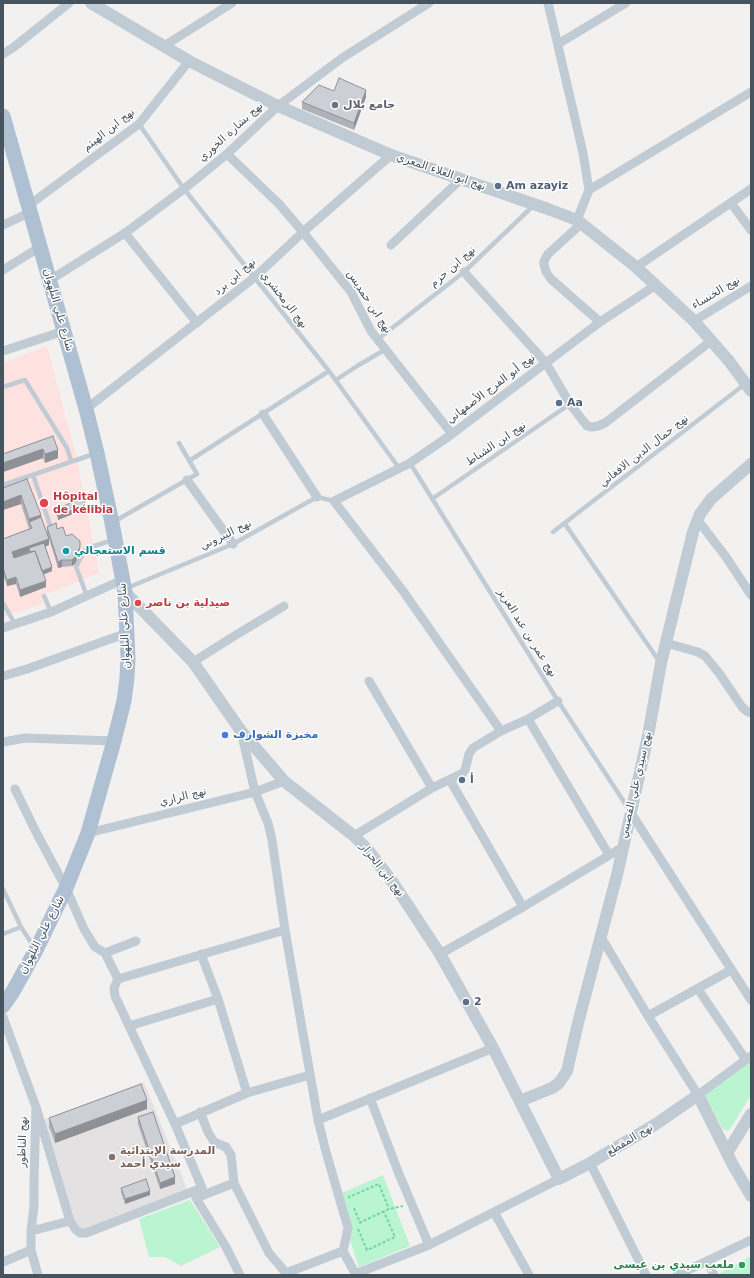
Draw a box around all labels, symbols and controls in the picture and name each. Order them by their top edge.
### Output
place label: جامع بلال [343,98,395,112]
street label: نهج بشارة الخوري [196,99,266,165]
marker: جامع بلال [330,100,340,110]
street label: نهج ابن الهيثم [80,106,138,154]
street label: نهج ابو العلاء المعري [395,151,487,193]
place label: Am azayiz [506,179,568,193]
marker: Am azayiz [493,181,503,191]
street label: نهج ابن حزم [427,244,479,290]
street label: نهج ابن برد [211,256,259,298]
street label: شارع علي البلهوان [40,267,76,353]
street label: نهج ابن حمديس [344,268,394,336]
street label: نهج الزمخشري [258,269,310,331]
street label: نهج الخنساء [690,273,742,313]
street label: نهج أبو الفرج الأصفهاني [444,351,538,427]
place label: Aa [567,396,583,410]
marker: Aa [554,398,564,408]
street label: نهج جمال الدين الافغاني [597,412,691,490]
street label: نهج ابن الشباط [463,419,529,469]
place label: Hôpital de kélibia [53,490,113,516]
marker: Hôpital de kélibia [38,497,50,509]
street label: نهج البيروني [198,517,254,553]
place label: قسم الاستعجالي [74,544,166,558]
marker: قسم الاستعجالي [61,546,71,556]
street label: شارع علي البلهوان [116,583,134,669]
street label: نهج عمر بن عبد العزيز [494,586,560,680]
place label: صيدلية بن ناصر [146,596,230,610]
marker: صيدلية بن ناصر [133,598,143,608]
place label: مخبزة الشوارف [233,728,318,742]
marker: مخبزة الشوارف [220,730,230,740]
street label: نهج سيدي علي القصيبي [617,730,655,840]
place label: أ [470,773,474,787]
marker: أ [457,775,467,785]
street label: نهج الرازي [158,785,208,809]
street label: نهج ابن الجزار [357,840,407,900]
street label: شارع علي البلهوان [17,894,67,976]
place label: 2 [474,995,482,1009]
marker: 2 [461,997,471,1007]
street label: نهج الناظور [16,1116,30,1168]
street label: نهج المقطع [604,1121,656,1159]
place label: المدرسة الإبتدائية سيدي أحمد [120,1144,215,1170]
marker: المدرسة الإبتدائية سيدي أحمد [107,1152,117,1162]
place label: ملعب سيدي بن عيسى [613,1258,734,1272]
marker: ملعب سيدي بن عيسى [737,1260,747,1270]

